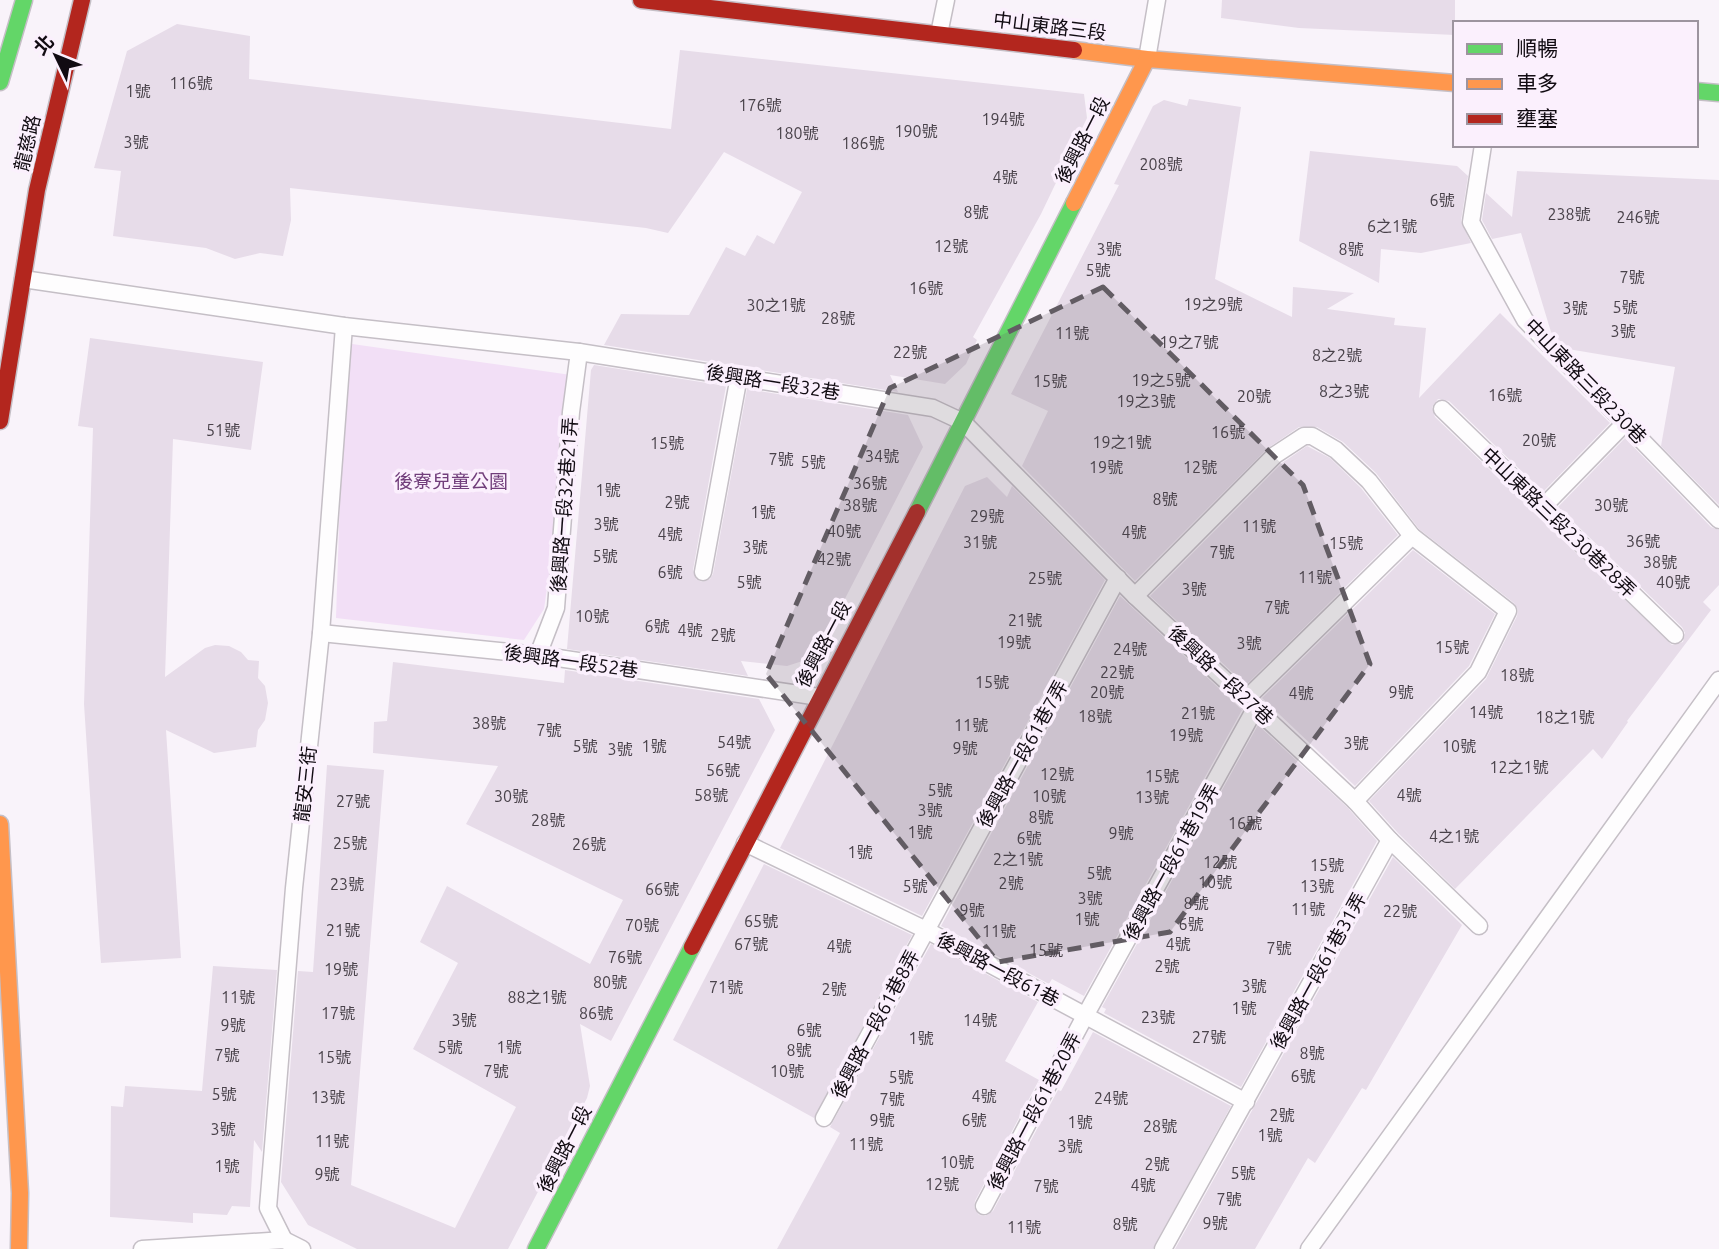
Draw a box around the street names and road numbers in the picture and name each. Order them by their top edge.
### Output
street label: 中山東路三段 [992,8,1108,44]
street label: 後興路一段 [1051,93,1113,187]
street label: 龍慈路 [10,113,44,173]
street label: 中山東路三段230巷 [1521,314,1651,448]
street label: 後興路一段32巷 [704,361,842,403]
street label: 後興路一段32巷21弄 [547,417,581,593]
street label: 中山東路三段230巷28弄 [1477,443,1641,601]
street label: 後興路一段 [791,597,855,691]
street label: 後興路一段27巷 [1164,621,1278,729]
street label: 後興路一段52巷 [502,641,640,681]
street label: 後興路一段61巷7弄 [972,676,1072,832]
street label: 龍安三街 [290,745,320,823]
street label: 後興路一段61巷19弄 [1119,780,1223,944]
street label: 後興路一段61巷31弄 [1266,889,1370,1053]
street label: 後興路一段61巷 [933,927,1063,1011]
street label: 後興路一段61巷8弄 [827,946,923,1102]
street label: 後興路一段61巷20弄 [983,1028,1085,1194]
street label: 後興路一段 [533,1102,595,1196]

